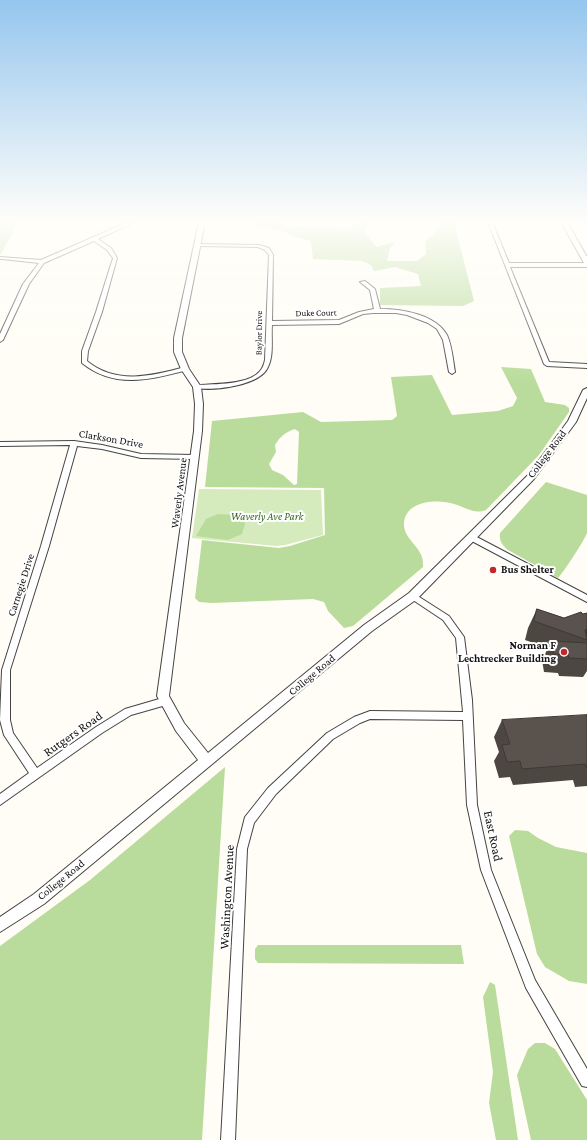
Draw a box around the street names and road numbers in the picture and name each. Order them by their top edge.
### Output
street label: Duke Court [295,307,337,319]
street label: Baylor Drive [253,311,265,355]
street label: Clarkson Drive [78,427,144,451]
street label: College Road [525,427,569,481]
street label: Waverly Avenue [168,457,190,529]
street label: Carnegie Drive [5,552,37,618]
street label: College Road [286,652,338,698]
street label: Rutgers Road [40,708,106,760]
street label: East Road [480,809,506,863]
street label: Washington Avenue [216,844,238,950]
street label: College Road [35,857,87,903]

